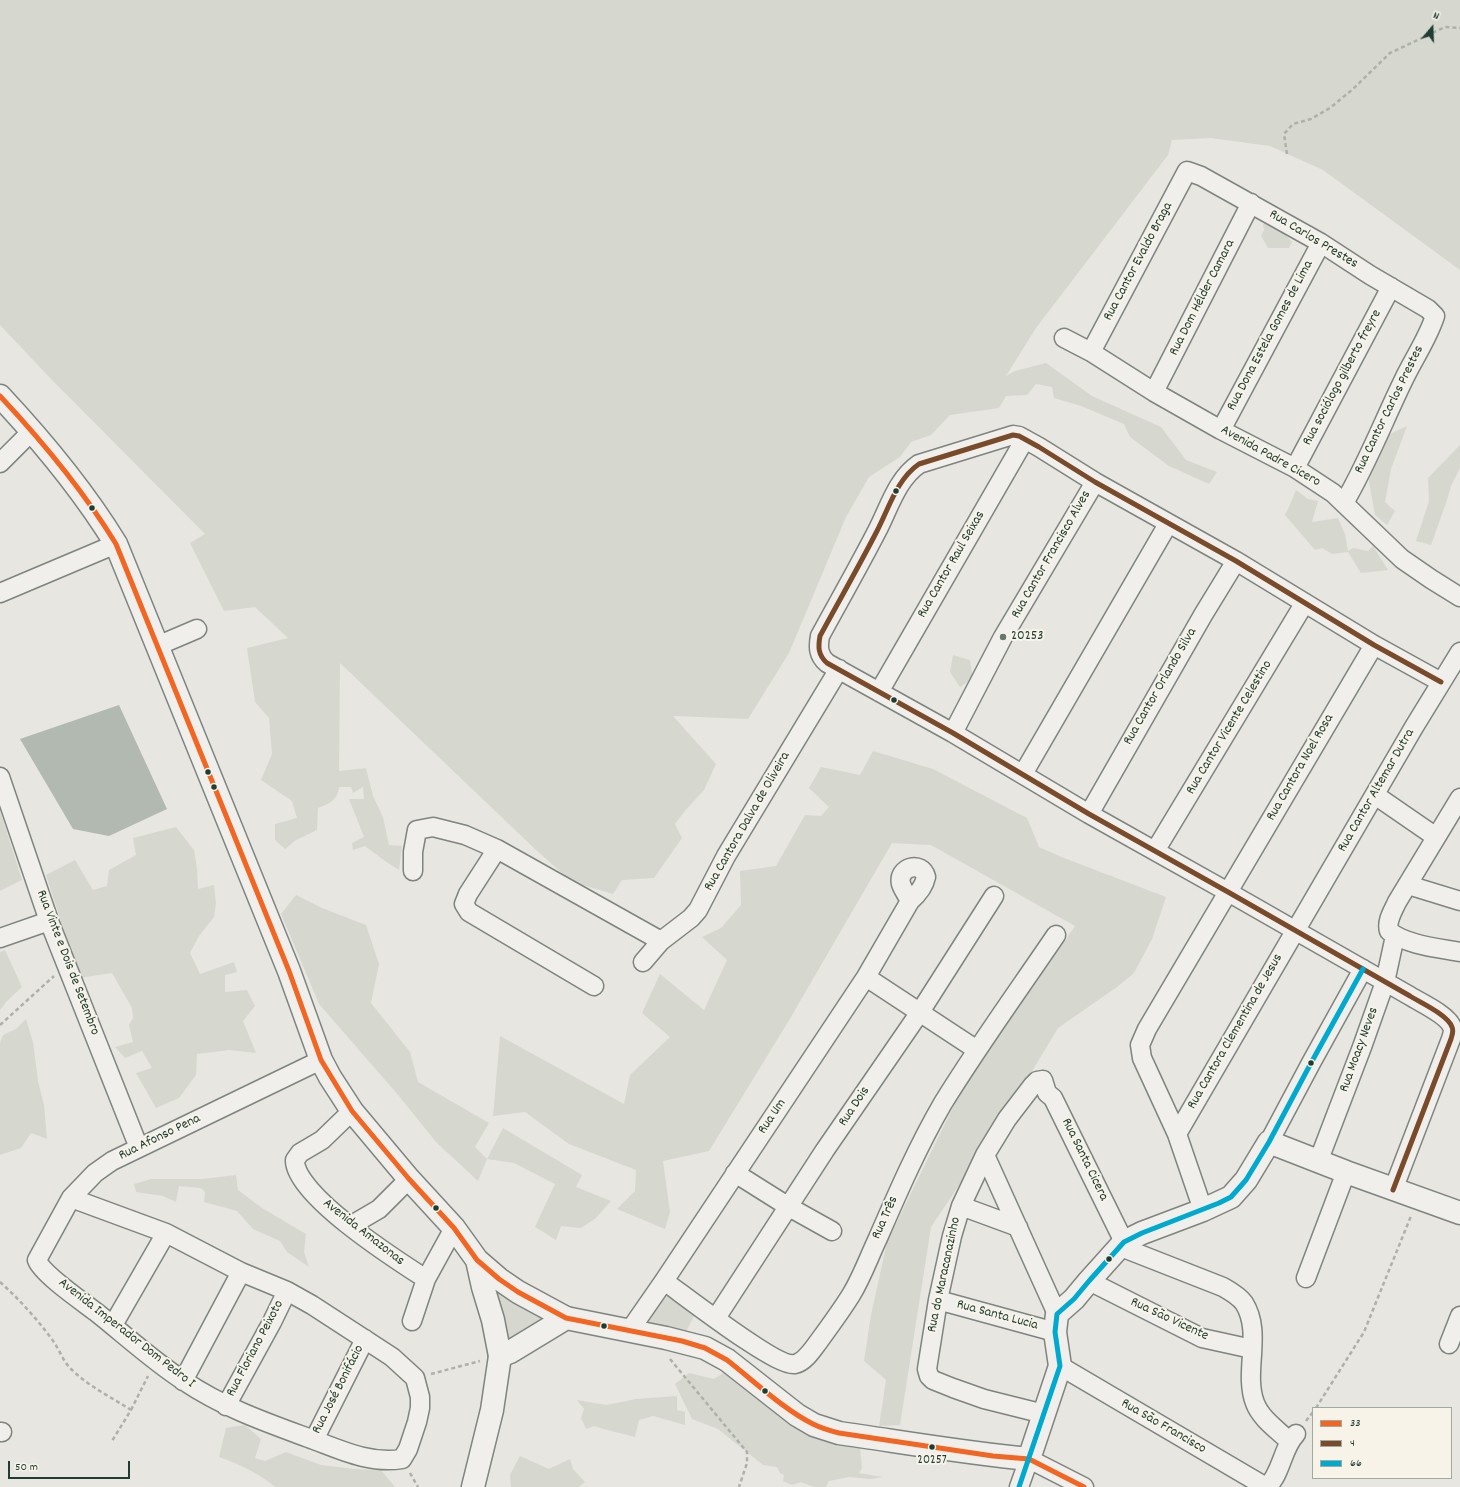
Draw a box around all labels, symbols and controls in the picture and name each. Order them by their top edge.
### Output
north arrow [1412,8,1452,48]
text: N [1431,8,1441,25]
street label: Rua Cantor Evaldo Braga [1101,200,1177,324]
street label: Rua Carlos Prestes [1265,207,1361,273]
street label: Rua Dom Hélder Camara [1166,237,1240,359]
street label: Rua Dona Estela Gomes de Lima [1224,258,1318,414]
street label: Rua sociólogo gilberto freyre [1300,307,1386,449]
street label: Rua Cantor Carlos Prestes [1352,343,1428,477]
street label: Avenida Padre Cicero [1217,423,1323,491]
unlabelled marker [891,486,901,496]
street label: Rua Cantor Francisco Alves [1009,488,1095,622]
unlabelled marker [87,503,97,513]
street label: Rua Cantor Raul Seixas [915,508,989,622]
street label: Rua Cantor Orlando Silva [1121,625,1201,749]
place label: 20253 [1011,629,1044,645]
marker: 20253 [998,632,1008,642]
street label: Rua Cantor Vicente Celestino [1183,658,1277,798]
unlabelled marker [889,695,899,705]
street label: Rua Cantora Noel Rosa [1264,712,1338,824]
street label: Rua Cantor Altemar Dutra [1335,726,1419,856]
street label: Rua Cantora Dalva de Oliveira [701,749,795,895]
unlabelled marker [203,767,213,777]
unlabelled marker [209,782,219,792]
street label: Rua Vinte e Dois de Setembro [32,888,102,1038]
street label: Rua Cantora Clementina de Jesus [1185,951,1287,1113]
street label: Rua Moacy Neves [1337,1005,1383,1095]
unlabelled marker [1306,1058,1316,1068]
street label: Rua Dois [836,1084,874,1130]
street label: Rua Um [755,1096,791,1138]
street label: Rua Afonso Pena [116,1111,204,1165]
street label: Rua Santa Cicera [1057,1116,1111,1204]
street label: Rua Três [869,1194,903,1242]
street label: Avenida Amazonas [319,1196,407,1270]
unlabelled marker [431,1203,441,1213]
street label: Rua do Maracanazinho [925,1216,965,1334]
unlabelled marker [1104,1254,1114,1264]
street label: Avenida Imperador Dom Pedro I [54,1275,198,1393]
street label: Rua São Vicente [1127,1295,1211,1345]
street label: Rua Santa Lucia [955,1297,1039,1335]
street label: Rua Floriano Peixoto [224,1298,288,1400]
unlabelled marker [599,1321,609,1331]
street label: Rua José Bonifácio [309,1343,369,1437]
unlabelled marker [760,1386,770,1396]
street label: Rua São Francisco [1117,1396,1209,1458]
legend [1312,1407,1452,1479]
text: 33 [1350,1415,1361,1432]
text: 4 [1350,1435,1355,1452]
marker: 20257 [927,1442,937,1452]
scale bar [10,1453,132,1479]
place label: 20257 [917,1453,947,1469]
text: 66 [1350,1455,1362,1472]
text: 50 m [15,1459,38,1476]

